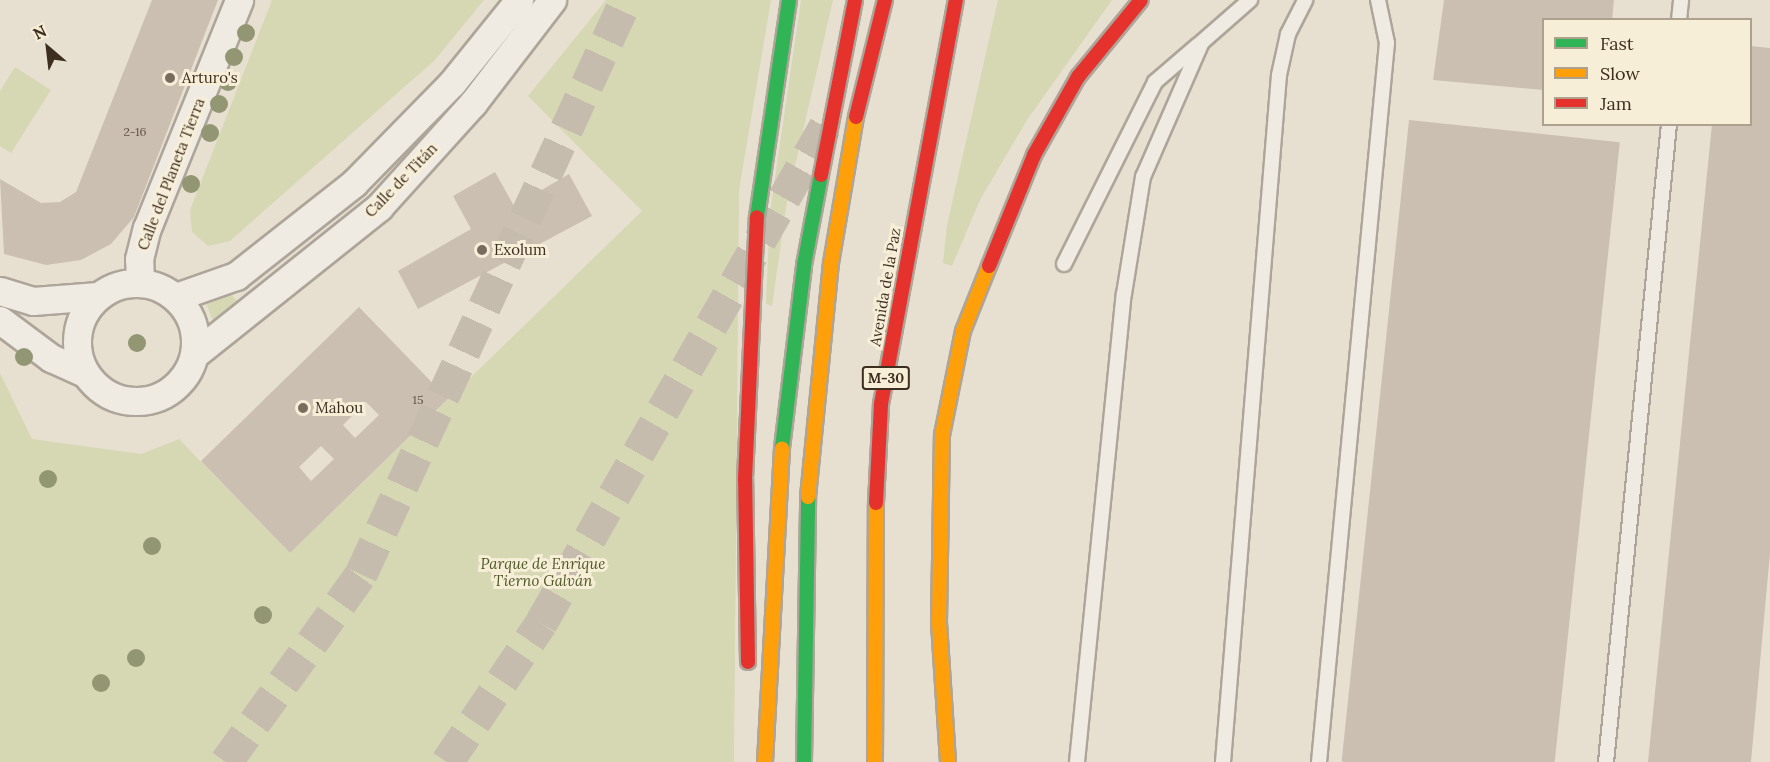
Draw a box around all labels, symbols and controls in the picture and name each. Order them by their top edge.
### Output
north arrow [18,18,78,78]
legend [1542,18,1752,126]
text: N [29,20,50,44]
text: Fast [1600,32,1634,55]
text: Slow [1600,62,1640,85]
place label: Arturo's [182,69,238,87]
marker: Arturo's [163,71,177,85]
text: Jam [1600,92,1632,115]
street label: Calle del Planeta Tierra [134,95,208,253]
house number: 2-16 [123,125,147,139]
street label: Calle de Titán [361,139,441,221]
street label: Avenida de la Paz [866,226,904,348]
place label: Exolum [494,241,546,259]
marker: Exolum [475,243,489,257]
road number: M-30 [860,367,912,389]
house number: 15 [413,393,423,407]
place label: Mahou [315,399,363,417]
marker: Mahou [296,401,310,415]
park label: Parque de Enrique Tierno Galván [481,554,605,589]

